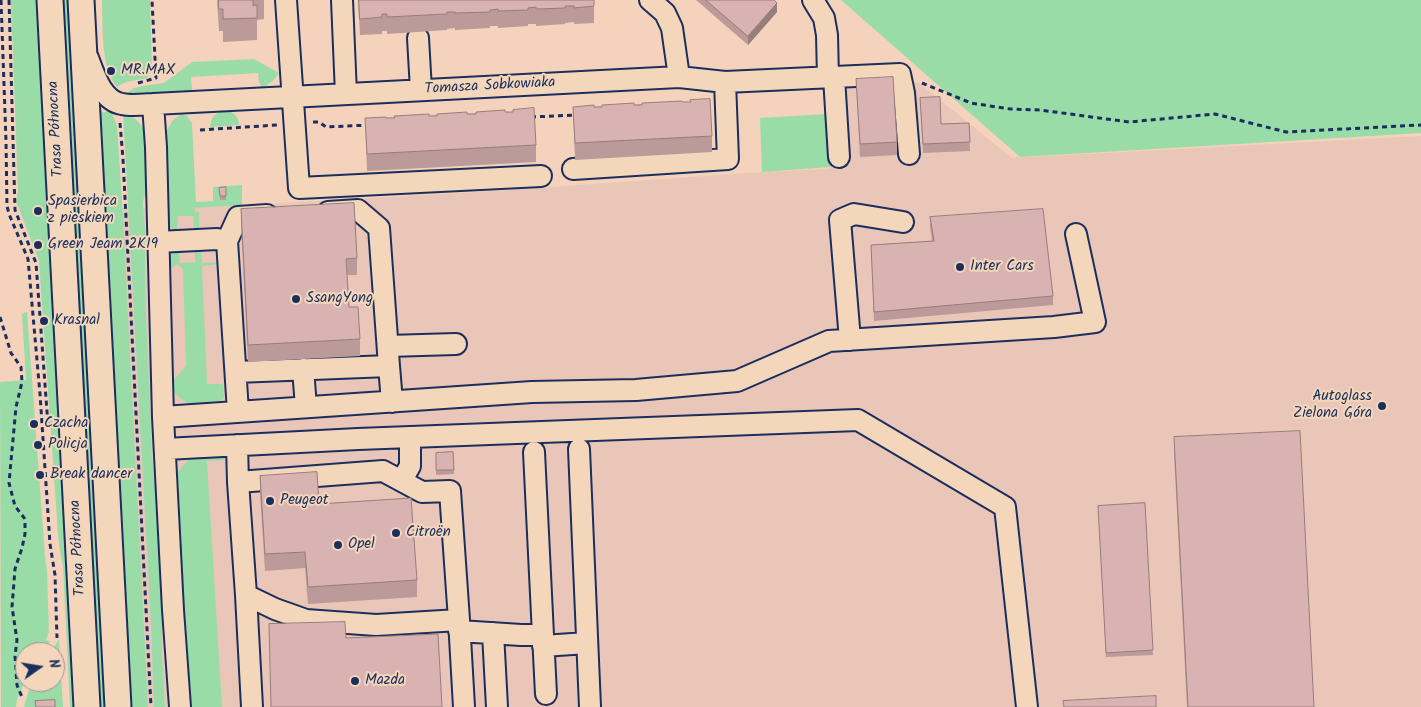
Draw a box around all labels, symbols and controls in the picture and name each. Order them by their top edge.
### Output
place label: MR.MAX [121,62,175,80]
marker: MR.MAX [105,65,117,77]
street label: Tomasza Sobkowiaka [424,75,556,99]
street label: Trasa Północna [45,80,69,178]
place label: Spasierbica z pieskiem [48,193,117,228]
marker: Spasierbica z pieskiem [32,205,44,217]
place label: Green Jeam 2K19 [48,236,158,254]
marker: Green Jeam 2K19 [32,239,44,251]
place label: Inter Cars [970,258,1034,276]
marker: Inter Cars [954,261,966,273]
place label: SsangYong [306,290,373,308]
marker: SsangYong [290,293,302,305]
place label: Krasnal [54,312,100,330]
marker: Krasnal [38,315,50,327]
place label: Autoglass Zielona Góra [1293,388,1372,423]
marker: Autoglass Zielona Góra [1376,400,1388,412]
place label: Czacha [44,415,88,433]
marker: Czacha [28,418,40,430]
place label: Policja [48,436,88,454]
marker: Policja [32,439,44,451]
place label: Break dancer [50,466,132,484]
marker: Break dancer [34,469,46,481]
place label: Peugeot [280,492,329,510]
marker: Peugeot [264,495,276,507]
street label: Trasa Północna [67,499,91,597]
place label: Citroën [406,524,451,542]
marker: Citroën [390,527,402,539]
place label: Opel [348,536,375,554]
marker: Opel [332,539,344,551]
north arrow [15,642,65,692]
text: N [42,657,65,671]
place label: Mazda [365,672,405,690]
marker: Mazda [349,675,361,687]

